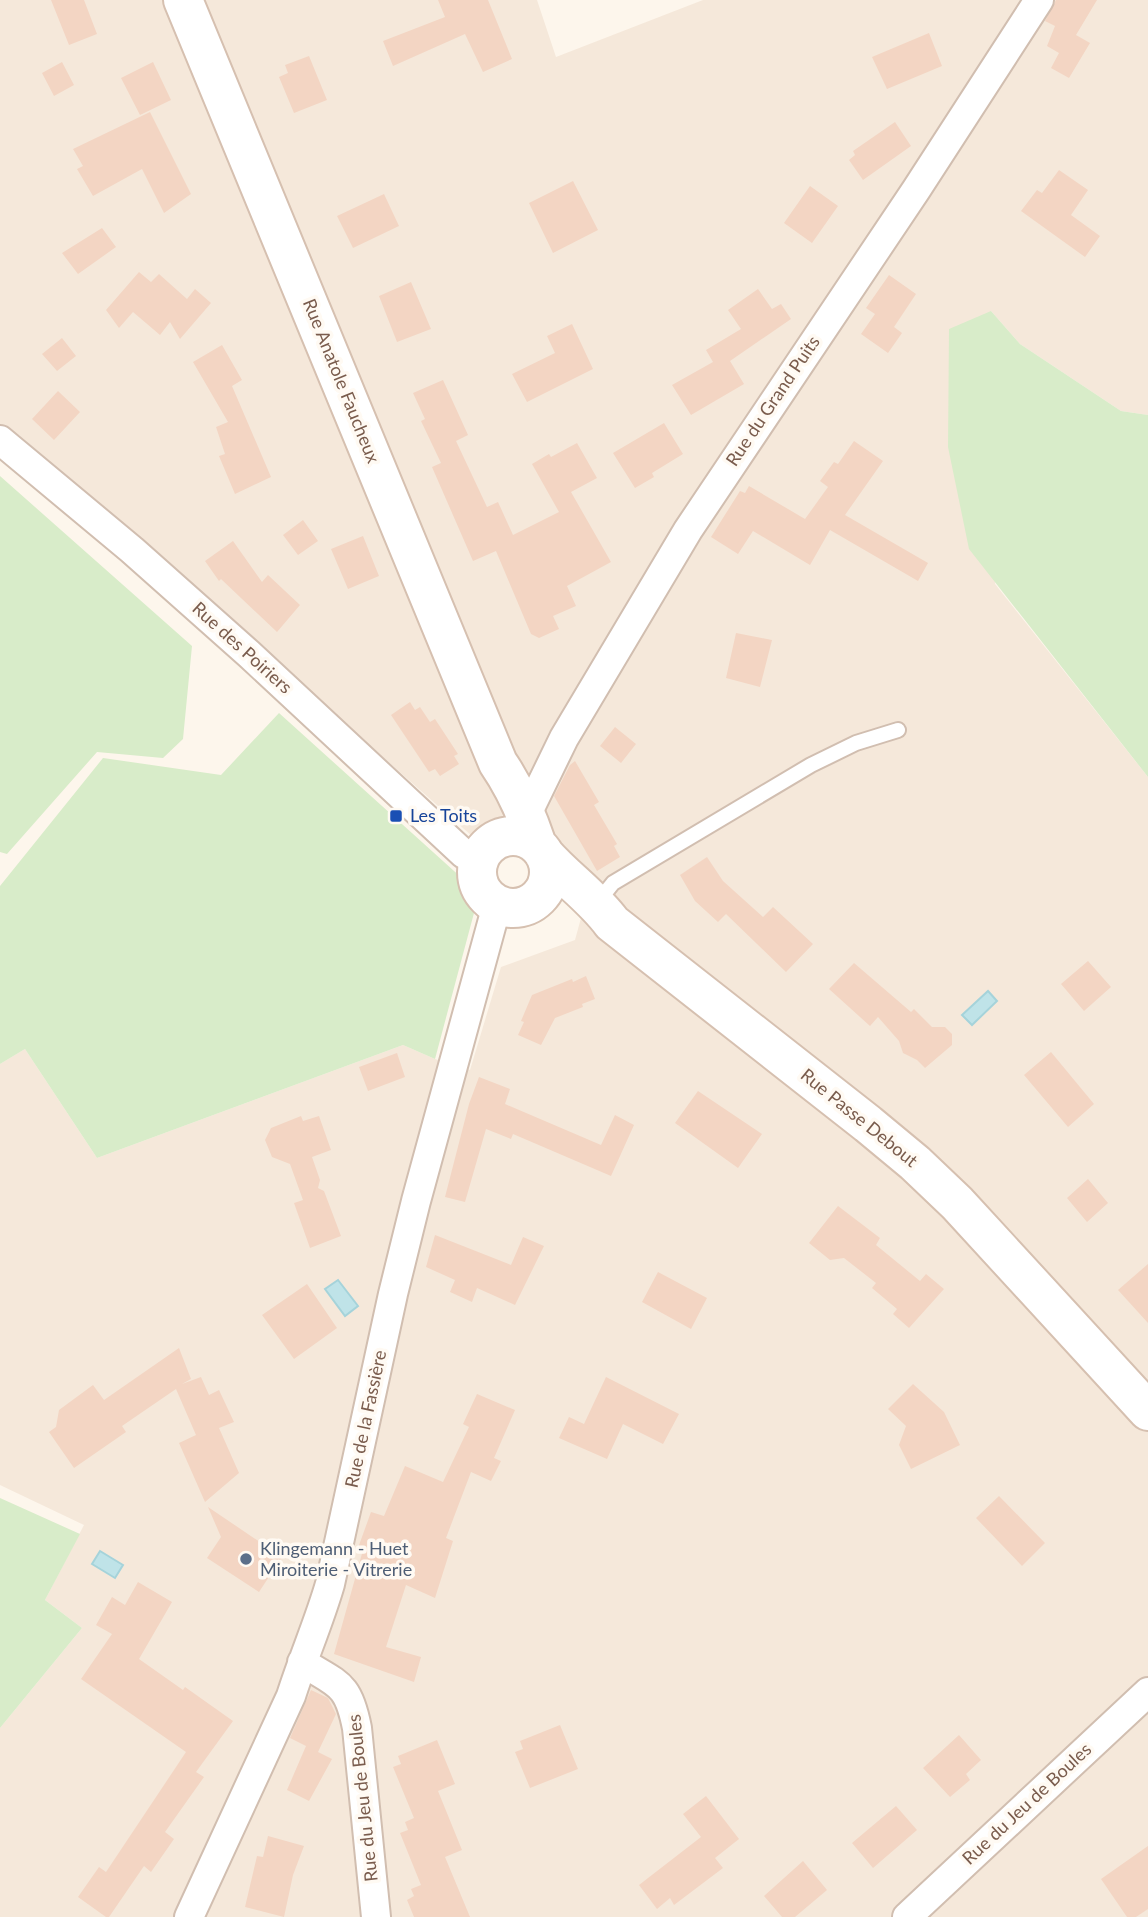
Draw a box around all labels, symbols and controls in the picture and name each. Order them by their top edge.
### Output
street label: Rue Anatole Faucheux [299,295,385,466]
street label: Rue du Grand Puits [720,331,824,470]
street label: Rue des Poiriers [188,597,297,698]
place label: Les Toits [410,804,477,826]
marker: Les Toits [388,808,404,824]
street label: Rue Passe Debout [797,1063,923,1171]
street label: Rue de la Fassière [340,1348,390,1490]
place label: Klingemann - Huet Miroiterie - Vitrerie [260,1537,412,1580]
marker: Klingemann - Huet Miroiterie - Vitrerie [238,1551,254,1567]
street label: Rue du Jeu de Boules [342,1713,382,1883]
street label: Rue du Jeu de Boules [957,1738,1095,1869]

